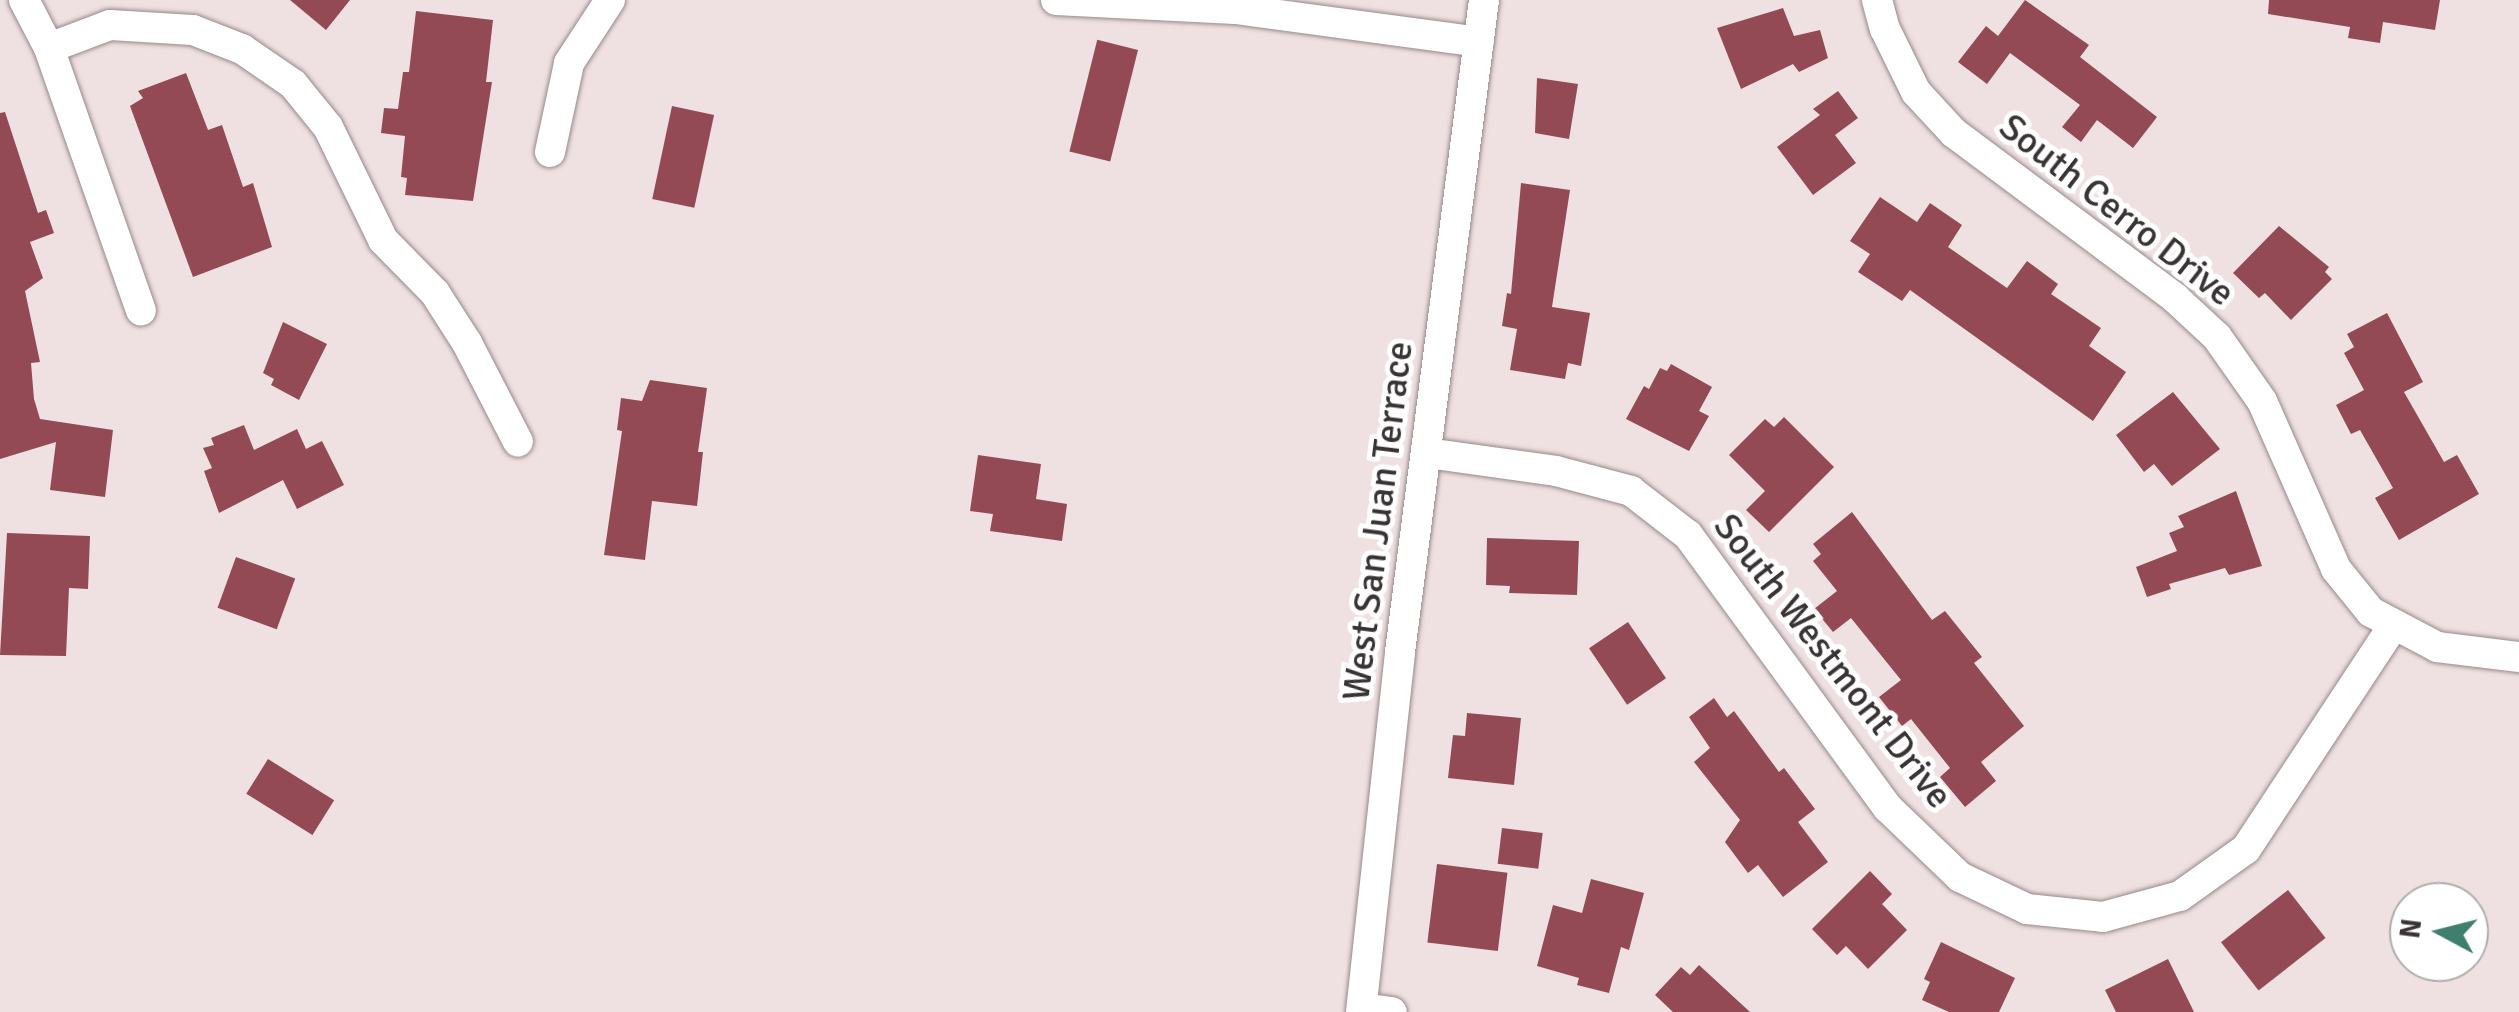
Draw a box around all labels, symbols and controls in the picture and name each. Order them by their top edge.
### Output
street label: South Cerro Drive [1990,104,2244,316]
street label: West San Juan Terrace [1333,339,1423,703]
street label: South Westmont Drive [1704,505,1962,817]
north arrow [2389,882,2489,982]
text: N [2393,917,2429,940]

